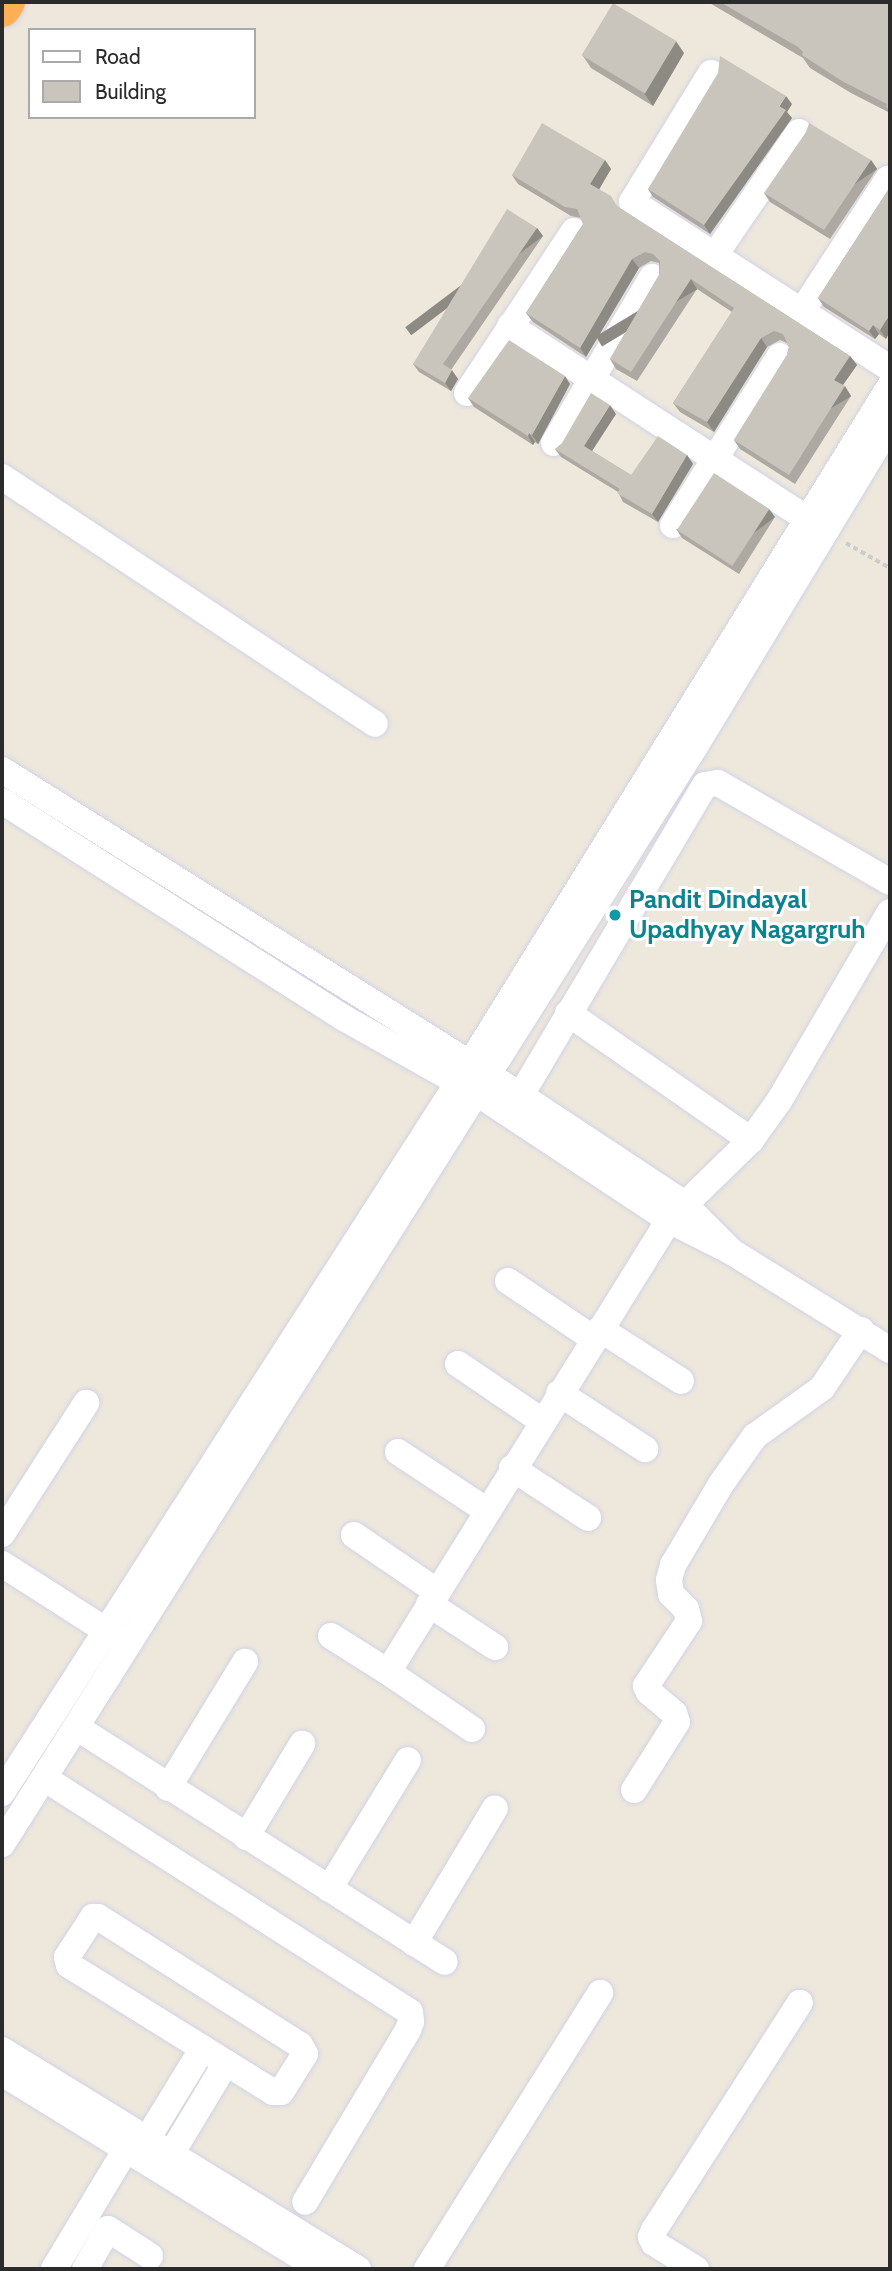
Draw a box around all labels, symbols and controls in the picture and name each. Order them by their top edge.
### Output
legend [28,28,256,119]
text: Road [95,44,141,69]
text: Building [95,79,166,104]
place label: Pandit Dindayal Upadhyay Nagargruh [629,884,866,946]
marker: Pandit Dindayal Upadhyay Nagargruh [607,907,623,923]

